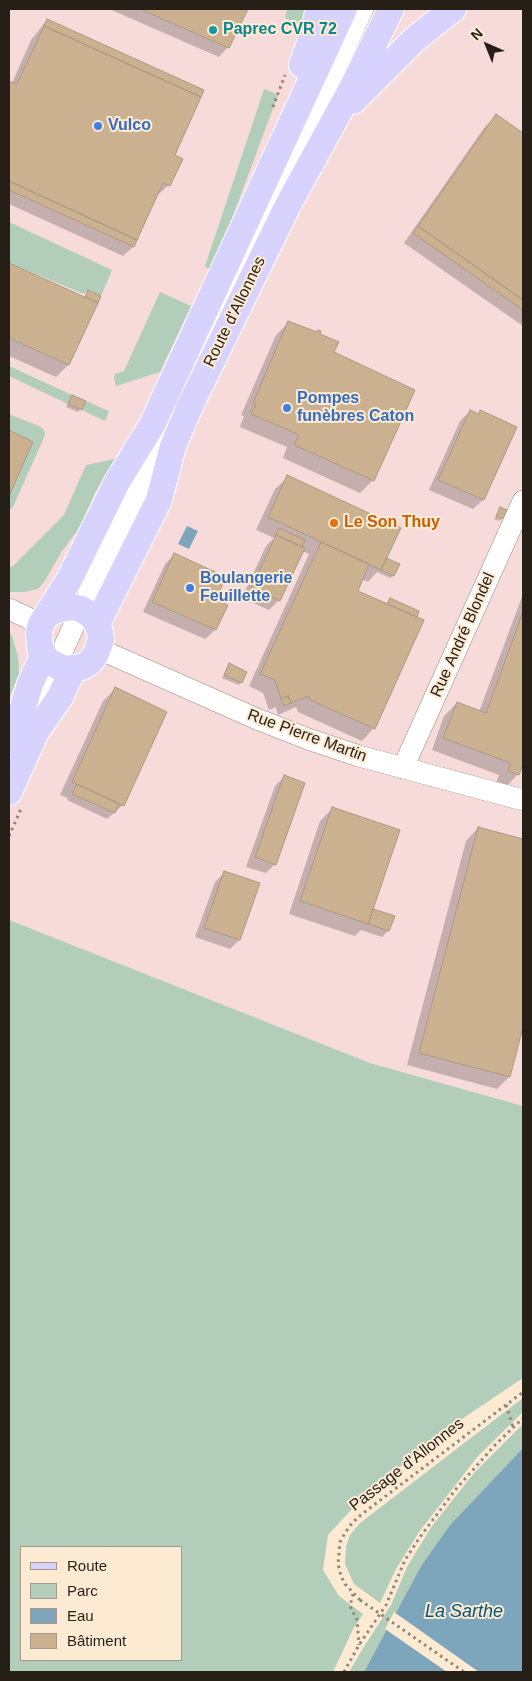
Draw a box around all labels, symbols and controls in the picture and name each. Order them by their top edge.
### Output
place label: Paprec CVR 72 [223,20,337,40]
north arrow [462,20,512,70]
marker: Paprec CVR 72 [207,24,219,36]
text: N [467,25,486,43]
place label: Vulco [108,116,151,136]
marker: Vulco [92,120,104,132]
street label: Route d'Allonnes [200,254,270,370]
place label: Pompes funèbres Caton [297,389,414,427]
marker: Pompes funèbres Caton [281,402,293,414]
place label: Le Son Thuy [344,513,440,533]
marker: Le Son Thuy [328,517,340,529]
place label: Boulangerie Feuillette [200,569,292,607]
street label: Rue André Blondel [427,570,499,700]
marker: Boulangerie Feuillette [184,582,196,594]
street label: Rue Pierre Martin [245,706,369,766]
street label: Passage d'Allonnes [346,1414,468,1516]
legend [20,1546,182,1661]
text: Route [67,1557,107,1574]
text: Parc [67,1582,98,1599]
water label: La Sarthe [425,1601,503,1623]
text: Eau [67,1607,94,1624]
text: Bâtiment [67,1632,126,1649]

